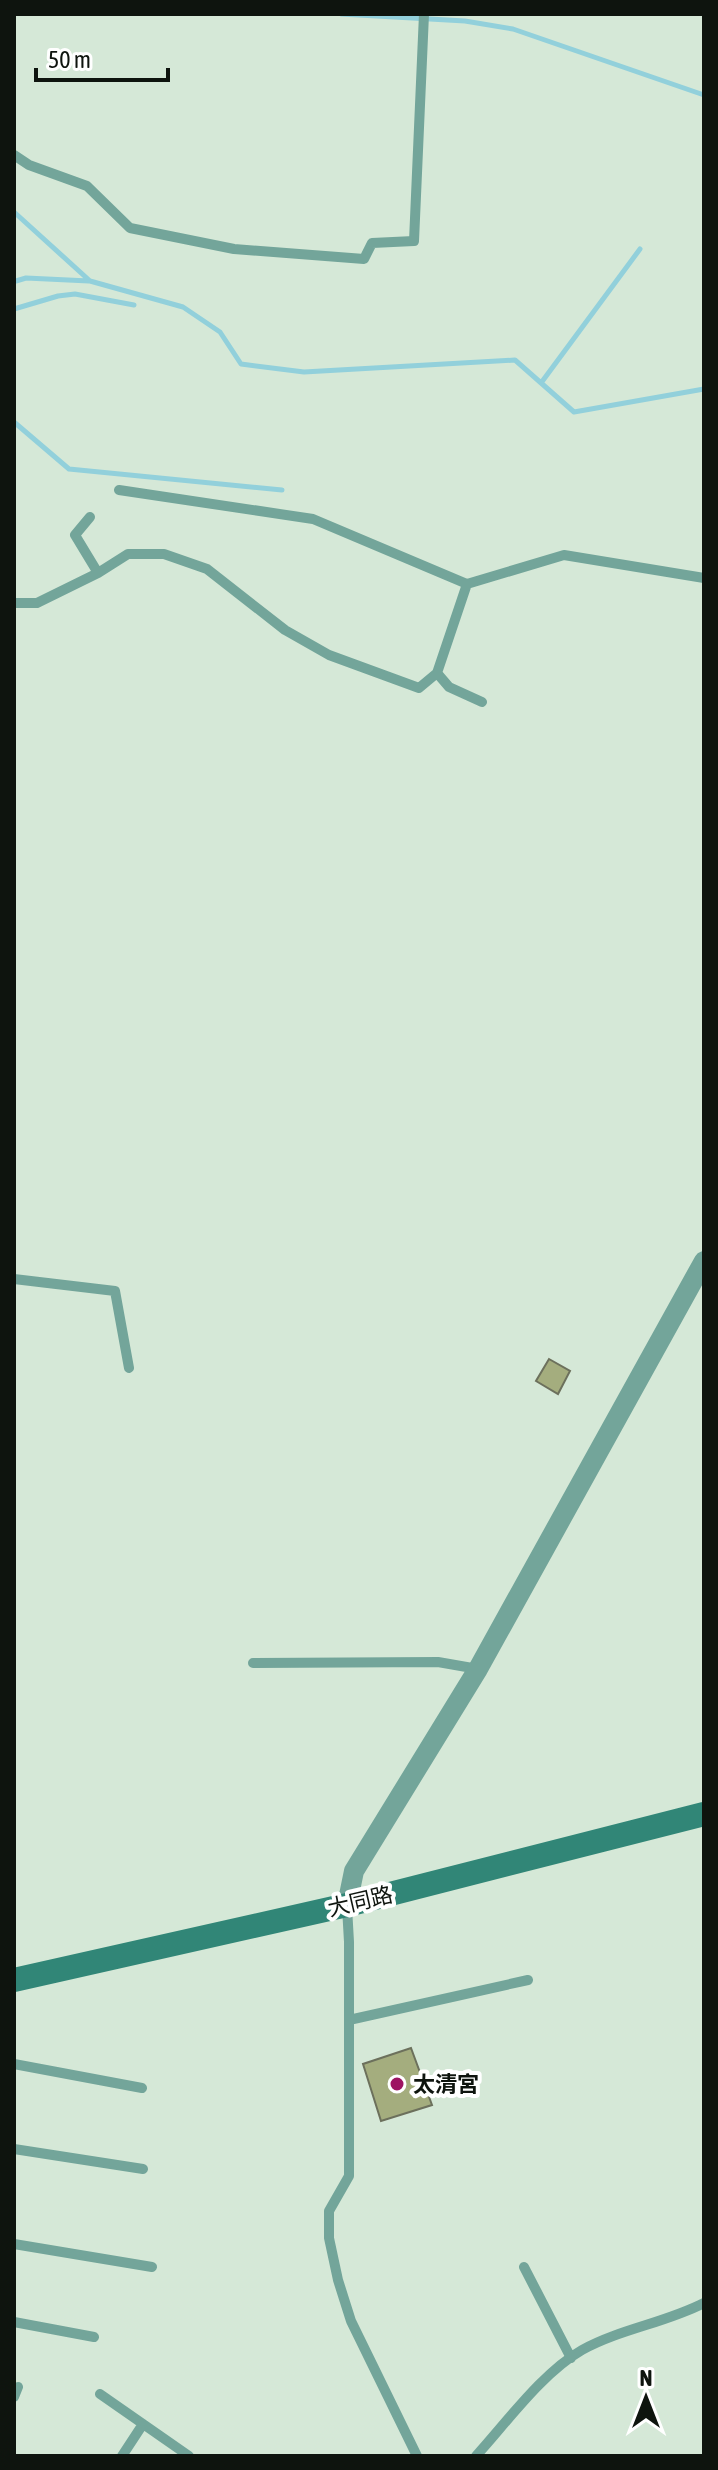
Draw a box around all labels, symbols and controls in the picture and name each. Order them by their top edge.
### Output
scale bar [36,32,168,82]
text: 50 m [48,46,91,73]
street label: 大同路 [325,1881,395,1921]
place label: 太清宮 [413,2071,479,2097]
marker: 太清宮 [388,2075,406,2093]
north arrow [606,2358,686,2438]
text: N [640,2365,652,2391]

